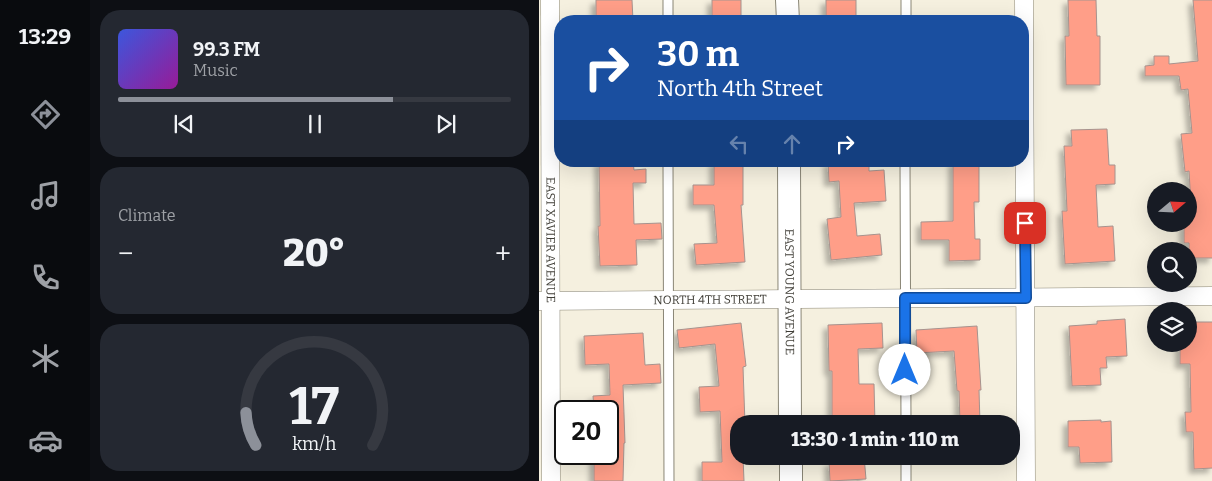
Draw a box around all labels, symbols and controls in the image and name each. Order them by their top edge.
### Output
text: 13:29 [19,23,71,50]
text: 30 m [657,33,739,75]
icon: right [574,35,639,100]
text: 99.3 FM [193,38,260,61]
text: Music [193,61,238,80]
text: North 4th Street [657,75,823,102]
icon: directions [28,97,63,132]
icon: previous [170,110,198,138]
icon: pause [301,110,329,138]
icon: next [432,110,460,138]
icon: left [725,130,753,158]
icon: ahead [778,130,806,158]
icon: right [831,130,859,158]
street label: EAST XAVIER AVENUE [543,177,558,303]
icon: music [28,178,63,213]
north arrow [1147,182,1197,232]
map controls [1147,182,1197,352]
pin [1004,202,1046,244]
text: Climate [118,206,176,225]
icon: arrive [1011,209,1039,237]
street label: EAST YOUNG AVENUE [782,229,797,355]
text: 20° [283,230,345,276]
text: − [118,237,133,270]
text: + [495,237,511,270]
button: search [1147,242,1197,292]
icon: phone [28,260,63,295]
street label: NORTH 4TH STREET [653,292,767,307]
button: layers [1147,302,1197,352]
icon: climate [28,341,63,376]
position arrow [878,343,930,395]
text: 17 [290,375,339,438]
speed limit sign: 20 [554,400,619,465]
icon: car [28,423,63,458]
text: 13:30 · 1 min · 110 m [791,428,959,451]
text: km/h [292,433,337,455]

